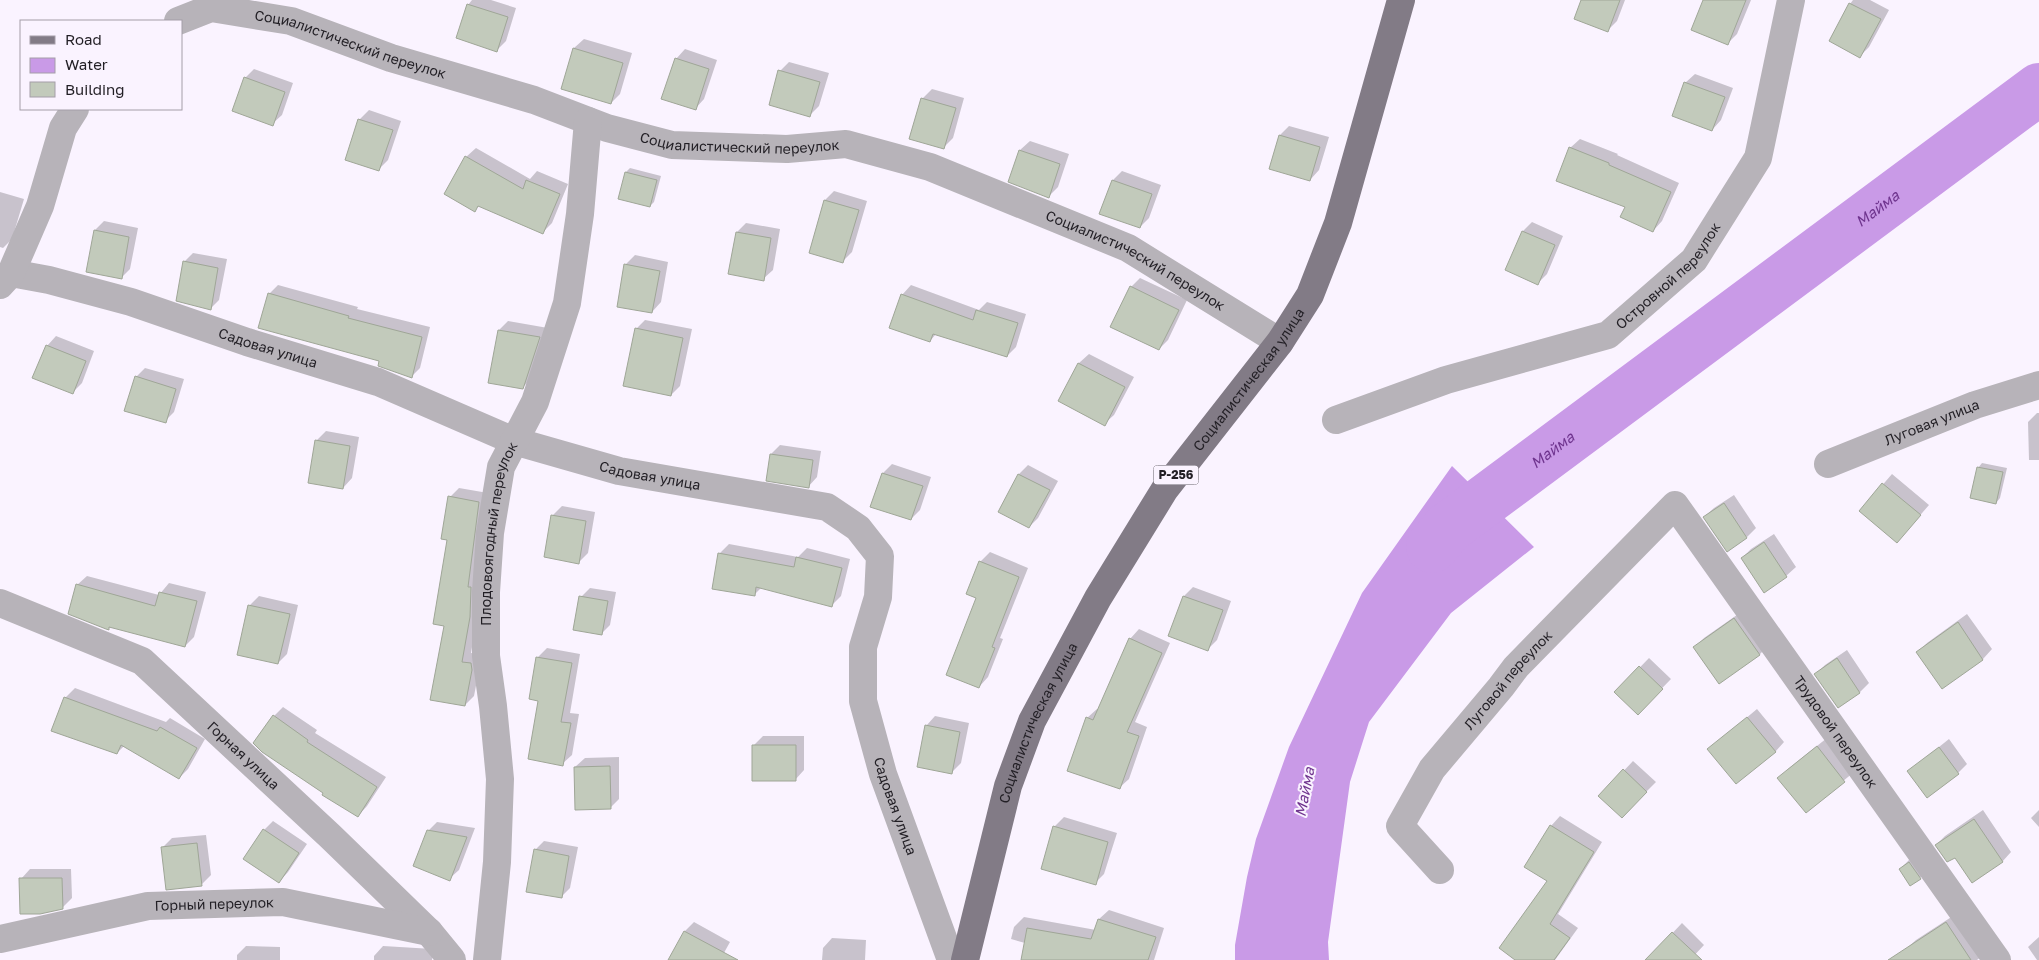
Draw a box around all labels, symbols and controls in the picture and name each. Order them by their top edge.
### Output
street label: Социалистический переулок [254,6,448,82]
legend [20,20,182,110]
text: Road [65,30,102,48]
text: Water [65,55,108,73]
text: Building [65,80,125,98]
street label: Социалистический переулок [638,128,840,157]
water label: Майма [1852,186,1903,230]
street label: Социалистический переулок [1043,206,1228,314]
street label: Островной переулок [1612,219,1723,333]
street label: Социалистическая улица [1189,305,1308,454]
street label: Садовая улица [216,324,320,371]
street label: Луговая улица [1882,395,1981,449]
water label: Майма [1527,427,1578,472]
street label: Плодовоягодный переулок [477,439,521,626]
street label: Садовая улица [598,457,702,493]
road number: Р-256 [1154,466,1198,484]
street label: Луговой переулок [1460,626,1555,733]
street label: Социалистическая улица [995,639,1081,805]
street label: Трудовой переулок [1790,672,1882,791]
street label: Горная улица [204,717,283,793]
street label: Садовая улица [871,755,921,857]
water label: Майма [1290,765,1318,818]
street label: Горный переулок [154,893,274,914]

